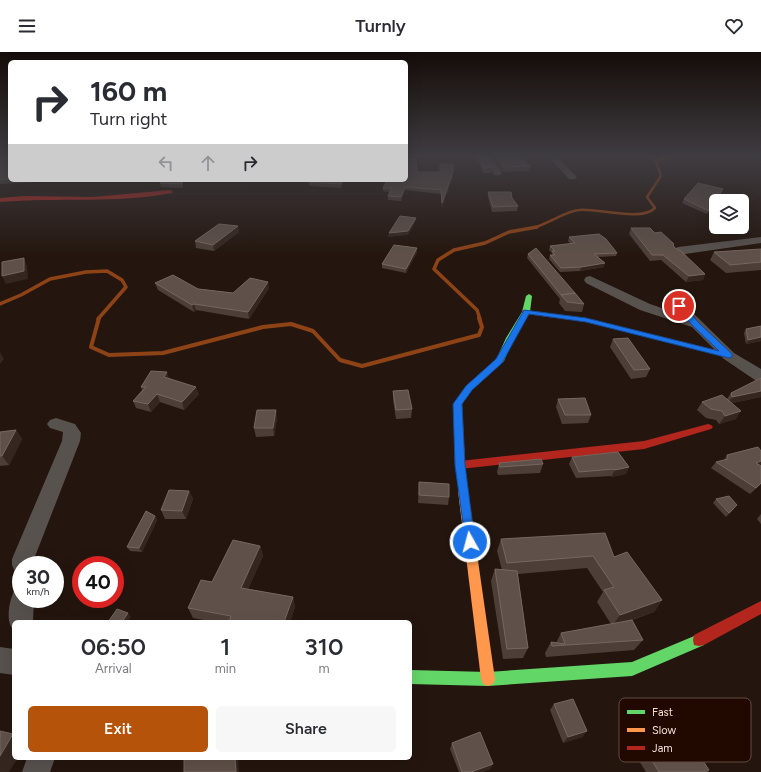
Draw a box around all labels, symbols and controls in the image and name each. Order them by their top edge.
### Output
icon: menu [16,15,38,37]
text: Turnly [355,15,406,37]
icon: heart [723,15,745,37]
text: 160 m [90,74,167,108]
icon: right [24,76,76,128]
text: Turn right [90,108,167,130]
icon: left [155,152,177,174]
icon: ahead [197,152,219,174]
icon: right [239,152,261,174]
map controls [709,194,749,234]
button: layers [709,194,749,234]
pin [662,289,696,323]
icon: arrive [668,295,690,317]
position arrow [449,521,491,563]
speed limit sign: 40 [72,556,124,608]
text: 30 [26,565,50,589]
text: km/h [27,585,49,598]
text: 06:50 [81,632,146,661]
text: 1 [220,632,230,661]
text: 310 [305,632,343,661]
text: Arrival [95,661,132,676]
text: min [215,661,236,676]
text: m [318,661,330,676]
legend [619,698,751,762]
button: Exit [28,706,208,752]
button: Share [216,706,396,752]
text: Fast [652,706,673,719]
text: Slow [652,724,676,737]
text: Jam [652,742,673,755]

